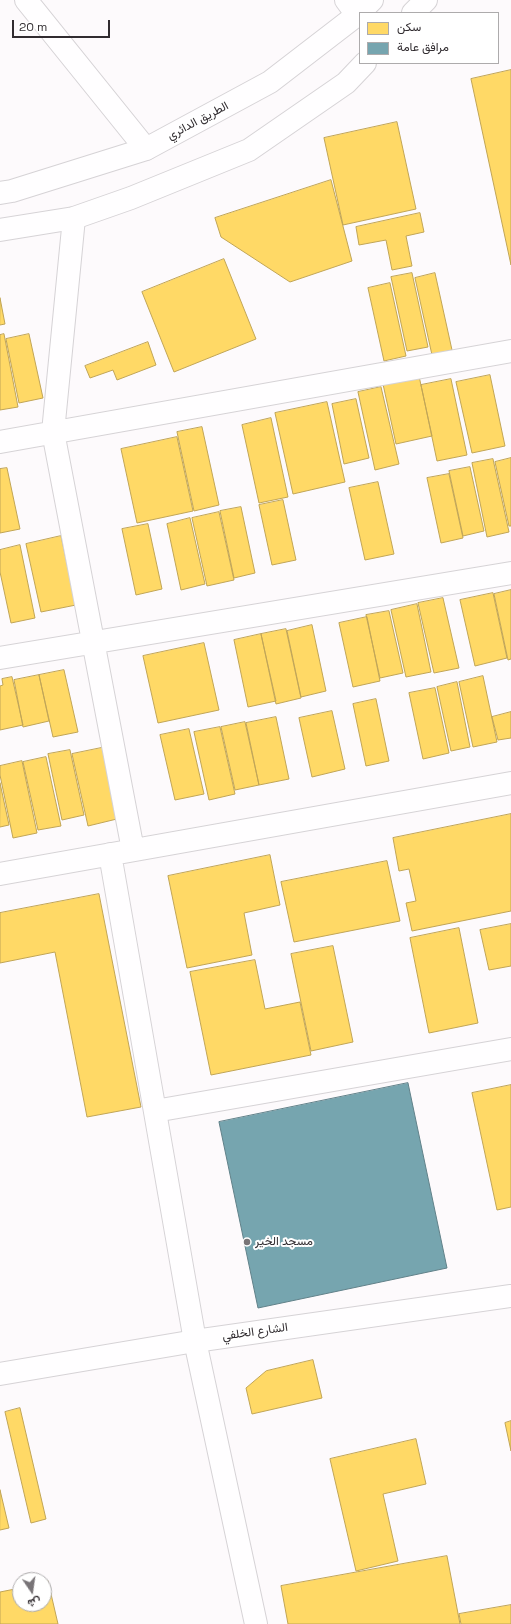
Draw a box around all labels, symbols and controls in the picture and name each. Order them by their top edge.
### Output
scale bar [14,12,112,38]
legend [359,12,499,64]
text: 20 m [19,19,47,35]
text: سكن [397,19,421,35]
text: مرافق عامة [397,39,449,55]
street label: الطريق الدائري [165,99,231,143]
place label: مسجد الخير [255,1235,313,1249]
marker: مسجد الخير [242,1237,252,1247]
street label: الشارع الخلفي [221,1320,289,1344]
north arrow [12,1572,52,1612]
text: ش [26,1594,42,1611]

